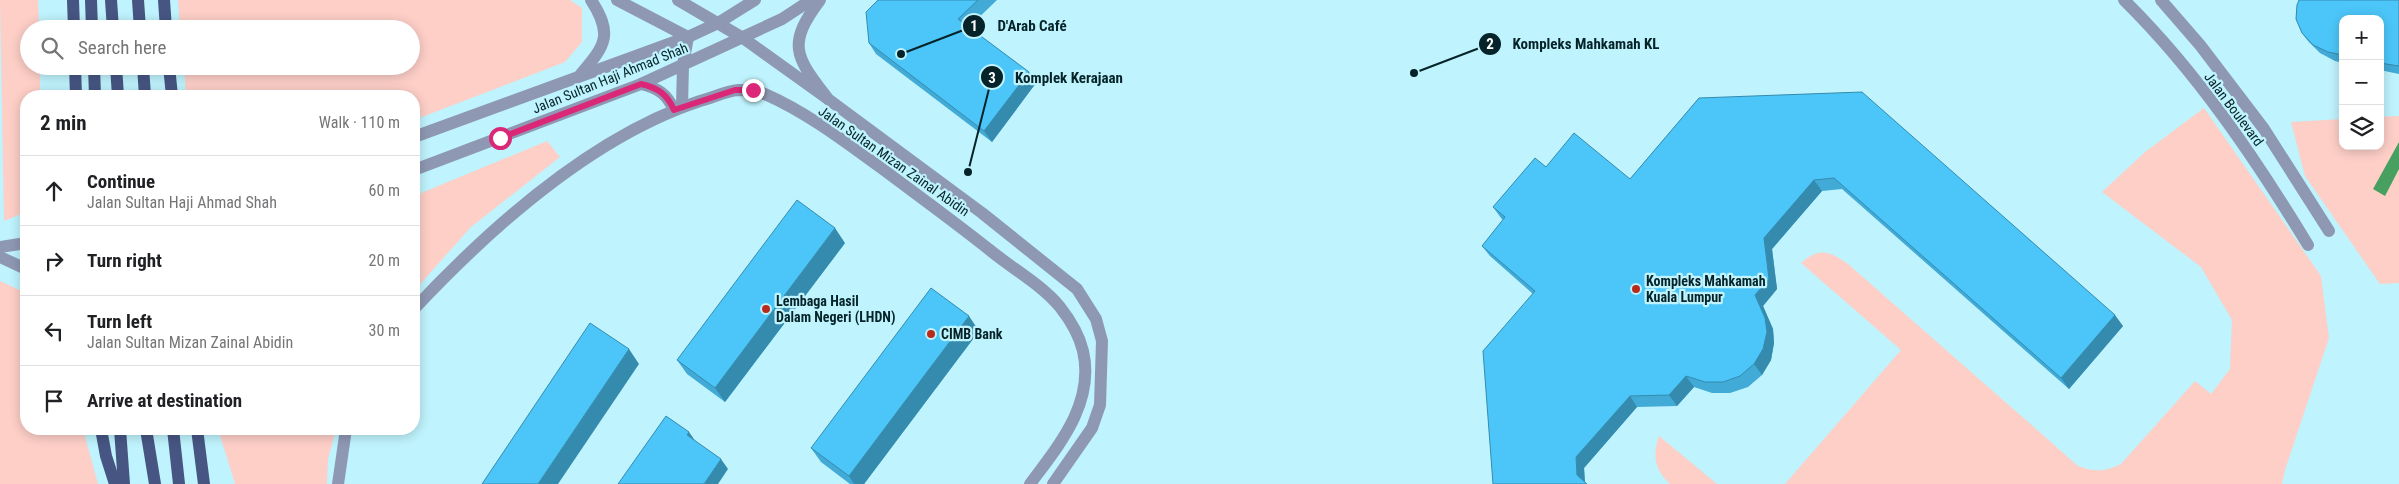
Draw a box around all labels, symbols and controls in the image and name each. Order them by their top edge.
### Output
callout: D'Arab Café [962,11,1076,41]
map controls [2339,15,2384,150]
button: + [2339,15,2384,60]
text: 1 [970,17,978,35]
text: D'Arab Café [997,17,1067,35]
search box [20,20,420,75]
callout: Kompleks Mahkamah KL [1478,29,1670,59]
icon: search [38,34,66,62]
text: 2 [1486,35,1494,53]
text: Kompleks Mahkamah KL [1512,35,1660,53]
text: Search here [78,36,166,59]
street label: Jalan Sultan Haji Ahmad Shah [530,39,690,117]
button: − [2339,60,2384,105]
callout: Komplek Kerajaan [980,62,1133,92]
text: 3 [988,69,996,87]
text: Komplek Kerajaan [1015,69,1123,87]
street label: Jalan Boulevard [2201,69,2267,149]
route end [742,79,765,102]
street label: Jalan Sultan Mizan Zainal Abidin [816,103,972,219]
button: layers [2339,105,2384,150]
text: 2 min [40,111,87,135]
text: Walk · 110 m [319,113,400,132]
route start [489,127,512,150]
text: Continue [87,170,155,193]
icon: ahead [40,177,68,205]
text: 60 m [368,181,400,200]
text: Jalan Sultan Haji Ahmad Shah [87,193,277,212]
icon: right [40,247,68,275]
text: Turn right [87,249,162,272]
text: 20 m [368,251,400,270]
place label: Kompleks Mahkamah Kuala Lumpur [1646,273,1766,305]
marker: Kompleks Mahkamah Kuala Lumpur [1630,283,1642,295]
place label: Lembaga Hasil Dalam Negeri (LHDN) [776,293,895,326]
marker: Lembaga Hasil Dalam Negeri (LHDN) [760,303,772,315]
text: Turn left [87,310,152,333]
icon: left [40,317,68,345]
text: 30 m [368,321,400,340]
place label: CIMB Bank [941,326,1003,342]
marker: CIMB Bank [925,328,937,340]
text: Jalan Sultan Mizan Zainal Abidin [87,333,293,352]
icon: arrive [40,387,68,415]
text: Arrive at destination [87,389,242,412]

